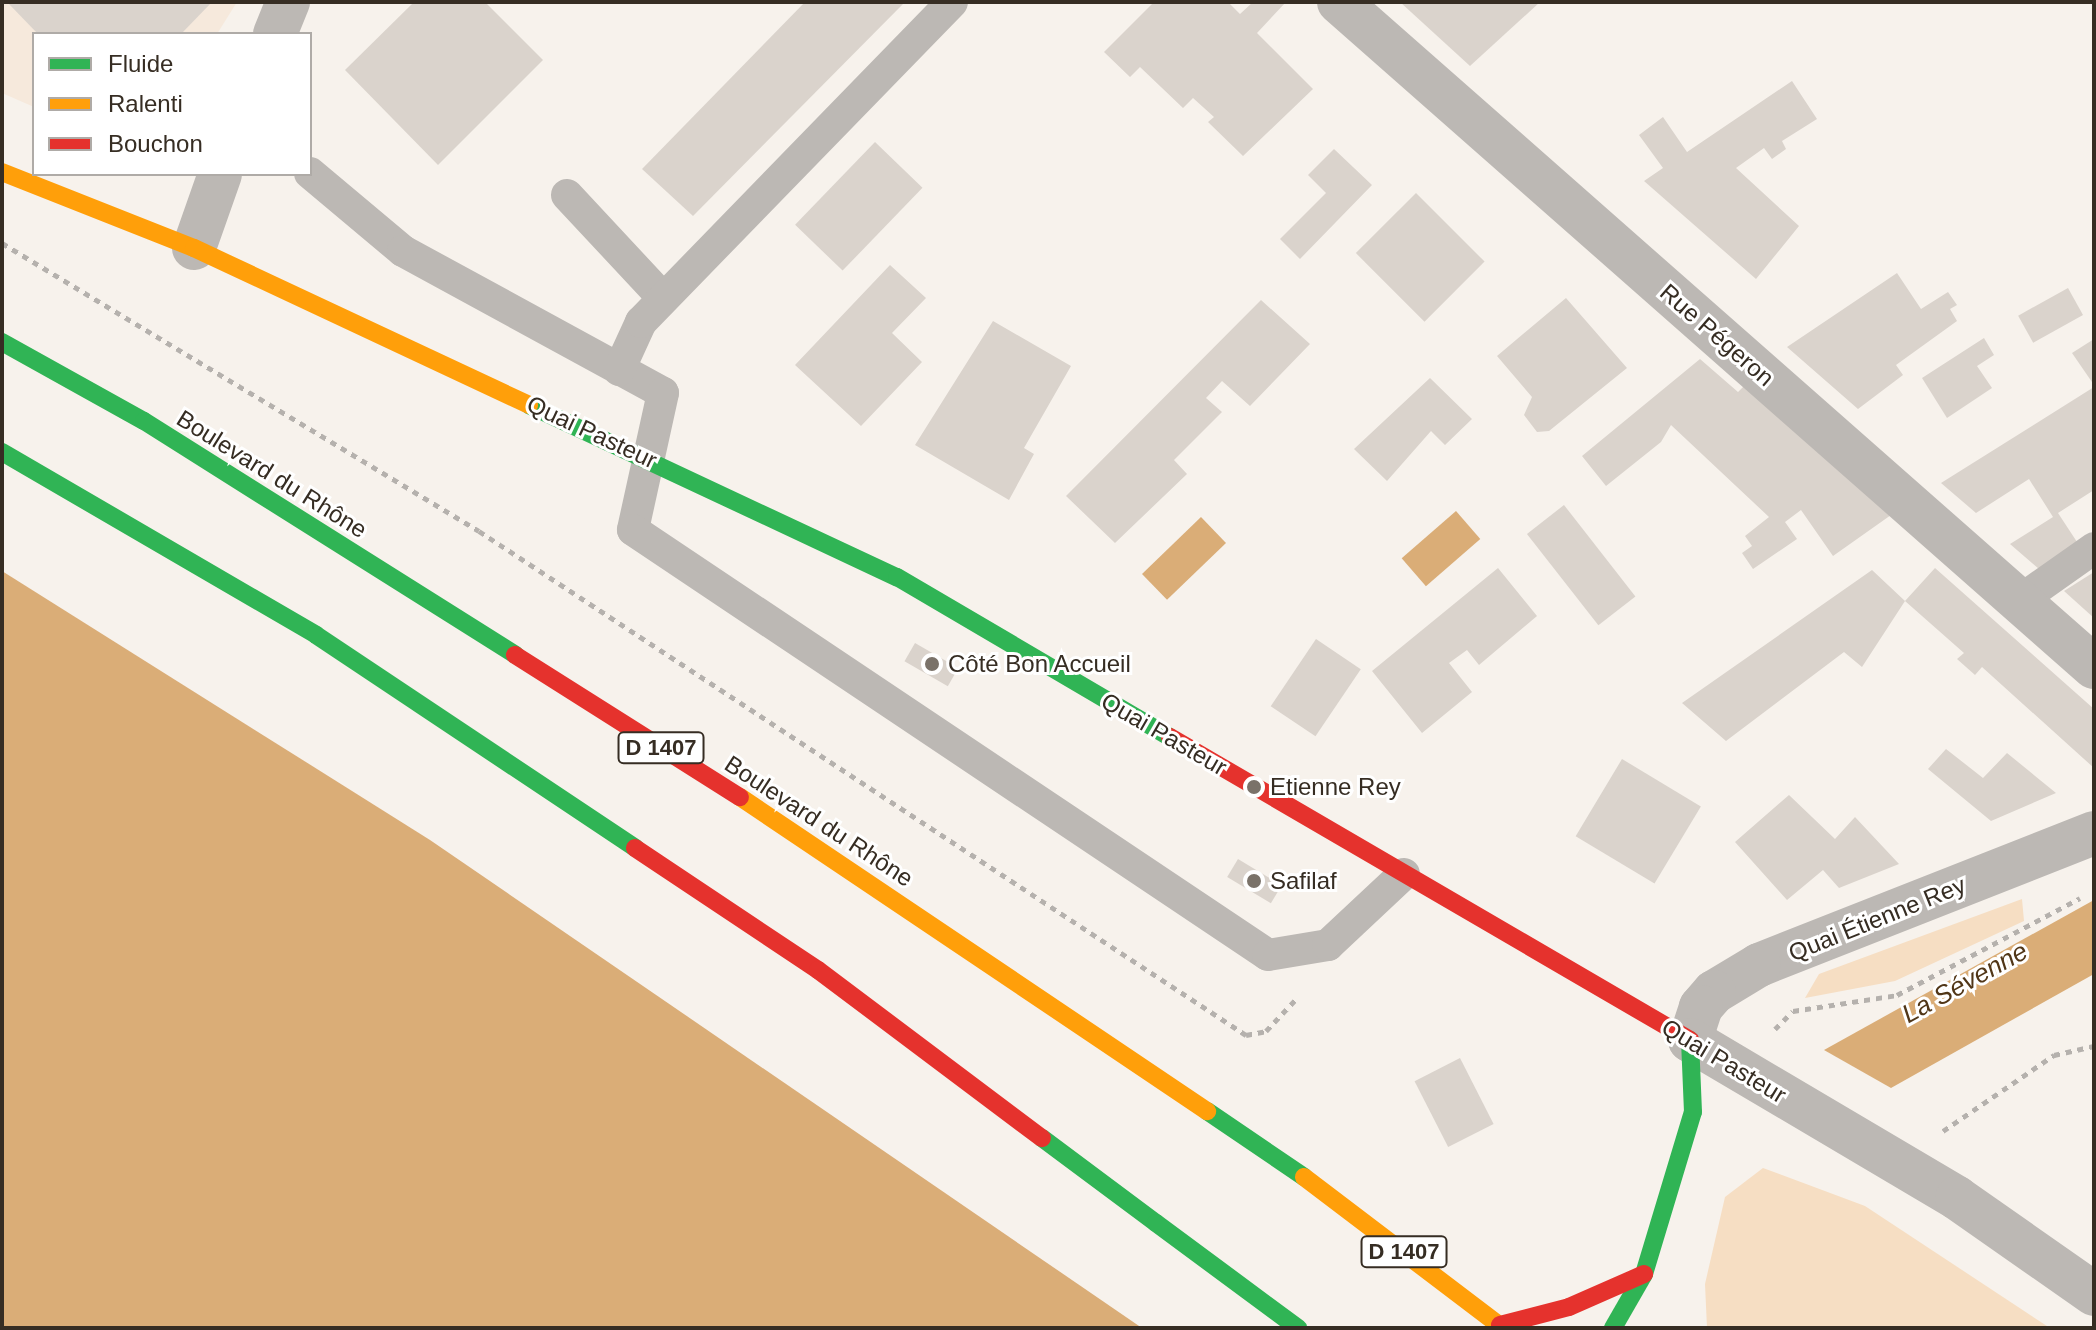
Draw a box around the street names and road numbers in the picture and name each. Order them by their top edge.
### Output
street label: Rue Pégeron [1654,278,1780,392]
street label: Quai Pasteur [522,389,662,475]
street label: Boulevard du Rhône [172,404,372,544]
street label: Quai Pasteur [1096,687,1232,781]
road number: D 1407 [617,730,705,766]
street label: Boulevard du Rhône [719,749,919,893]
street label: Quai Étienne Rey [1784,870,1970,968]
street label: Quai Pasteur [1657,1013,1791,1109]
road number: D 1407 [1360,1234,1448,1270]

